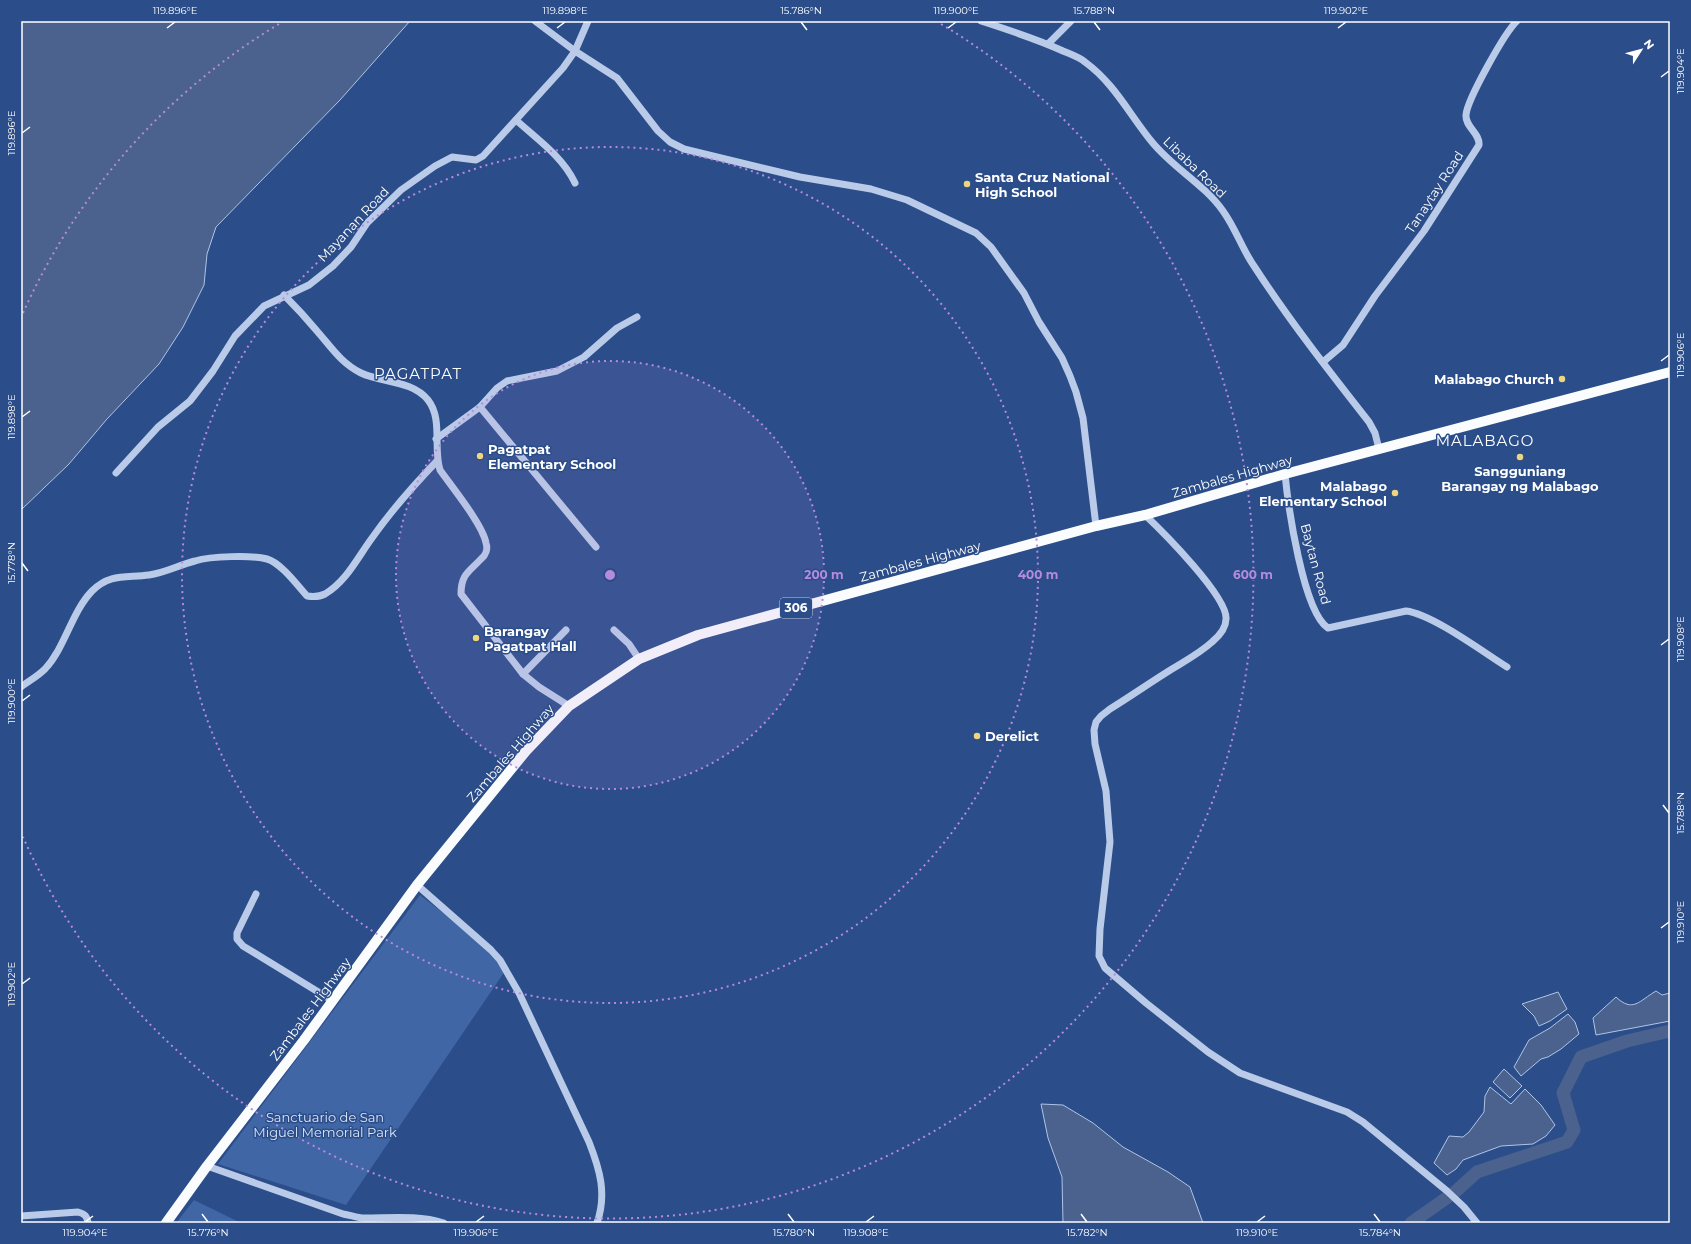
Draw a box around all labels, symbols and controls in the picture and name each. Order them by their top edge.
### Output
text: 119.896°E [153,4,198,17]
text: 119.898°E [542,4,588,17]
text: 15.786°N [780,4,822,17]
text: 119.900°E [933,4,979,17]
text: 15.788°N [1073,4,1115,17]
text: 119.902°E [1324,4,1369,17]
north arrow [1621,30,1661,70]
text: N [1641,36,1657,52]
text: 119.904°E [1674,48,1687,94]
text: 119.896°E [5,110,18,155]
street label: Libaba Road [1160,133,1230,201]
street label: Tanaytay Road [1401,148,1467,236]
place label: Santa Cruz National High School [975,169,1110,200]
marker: Santa Cruz National High School [962,179,972,189]
street label: Mayanan Road [314,183,392,265]
text: 119.906°E [1674,332,1687,377]
district label: PAGATPAT [374,364,462,383]
place label: Malabago Church [1434,371,1554,387]
marker: Malabago Church [1557,374,1567,384]
text: 119.898°E [5,394,18,440]
district label: MALABAGO [1436,431,1534,450]
place label: Pagatpat Elementary School [488,441,616,472]
marker: Pagatpat Elementary School [475,451,485,461]
street label: Zambales Highway [1170,451,1295,501]
marker: Sangguniang Barangay ng Malabago [1515,452,1525,462]
place label: Sangguniang Barangay ng Malabago [1441,463,1599,494]
place label: Malabago Elementary School [1259,478,1387,509]
marker: Malabago Elementary School [1390,488,1400,498]
street label: Baytan Road [1298,522,1334,606]
street label: Zambales Highway [858,537,983,585]
text: 15.778°N [5,542,18,584]
text: 200 m [804,567,844,582]
text: 400 m [1018,567,1058,582]
text: 600 m [1233,567,1273,582]
centre of rings [603,568,617,582]
road number: 306 [780,598,812,618]
text: 119.908°E [1674,616,1687,662]
place label: Barangay Pagatpat Hall [484,623,577,654]
marker: Barangay Pagatpat Hall [471,633,481,643]
text: 119.900°E [5,678,18,724]
street label: Zambales Highway [463,700,558,805]
place label: Derelict [985,728,1039,744]
marker: Derelict [972,731,982,741]
text: 15.788°N [1674,792,1687,834]
text: 119.910°E [1674,900,1687,943]
street label: Zambales Highway [266,954,354,1064]
text: 119.902°E [5,961,18,1006]
park label: Sanctuario de San Miguel Memorial Park [253,1109,397,1140]
text: 119.904°E [62,1226,108,1239]
text: 15.776°N [187,1226,229,1239]
text: 119.906°E [454,1226,499,1239]
text: 15.780°N [773,1226,815,1239]
text: 119.908°E [843,1226,889,1239]
text: 15.782°N [1066,1226,1108,1239]
text: 119.910°E [1236,1226,1279,1239]
text: 15.784°N [1359,1226,1401,1239]

